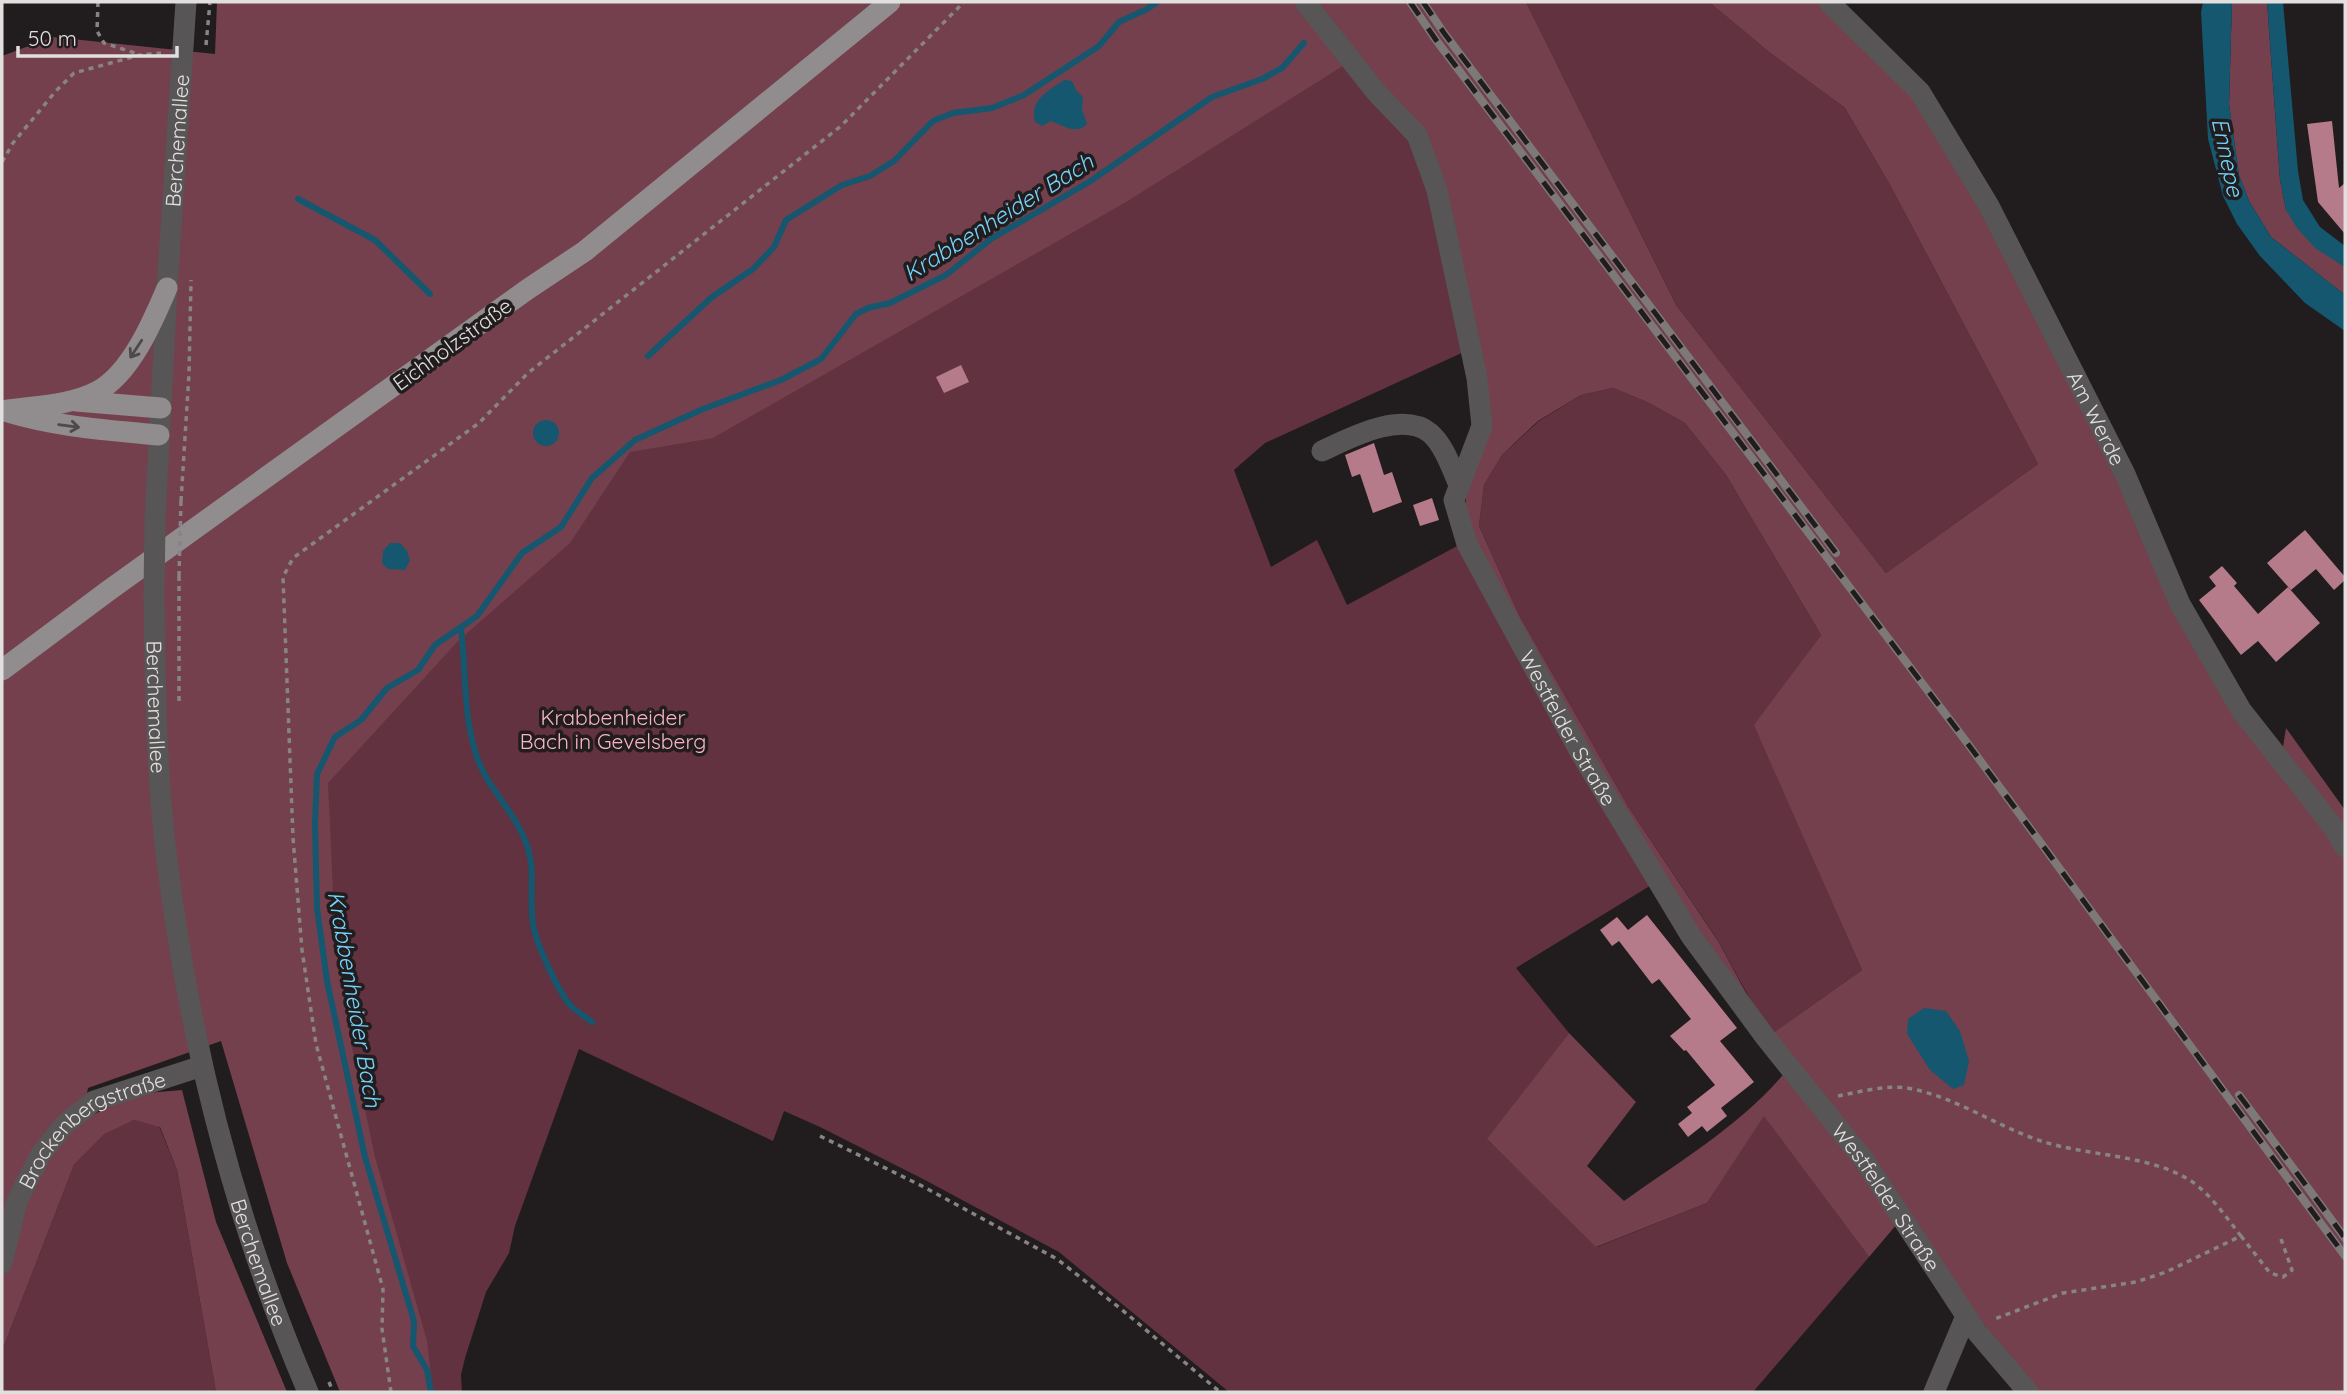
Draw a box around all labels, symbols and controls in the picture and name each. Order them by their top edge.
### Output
scale bar [18,14,177,58]
text: 50 m [28,25,77,51]
street label: Berchemallee [159,73,194,208]
water label: Ennepe [2206,115,2251,200]
water label: Krabbenheider Bach [897,146,1099,287]
street label: Eichholzstraße [387,292,517,396]
one-way arrow [129,338,143,358]
street label: Am Werde [2062,366,2131,470]
one-way arrow [57,419,80,432]
street label: Berchemallee [142,640,172,774]
street label: Westfelder Straße [1514,646,1622,810]
park label: Krabbenheider Bach in Gevelsberg [520,704,706,754]
water label: Krabbenheider Bach [322,889,388,1110]
street label: Brockenbergstraße [13,1066,169,1193]
street label: Westfelder Straße [1826,1118,1946,1276]
street label: Berchemallee [225,1195,293,1330]

